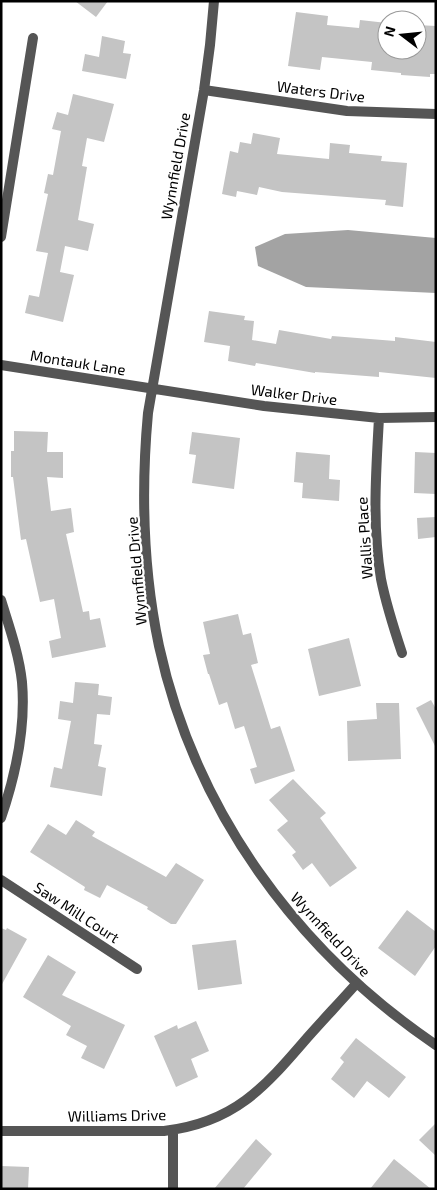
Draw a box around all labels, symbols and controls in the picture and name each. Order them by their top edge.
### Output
north arrow [377,10,427,60]
text: N [379,24,399,38]
street label: Waters Drive [276,77,366,105]
street label: Wynnfield Drive [157,111,193,221]
street label: Montauk Lane [29,346,127,378]
street label: Walker Drive [250,380,338,408]
street label: Wallis Place [352,496,376,580]
street label: Wynnfield Drive [122,516,150,626]
street label: Saw Mill Court [31,878,123,946]
street label: Wynnfield Drive [287,888,375,980]
street label: Williams Drive [68,1105,166,1125]

